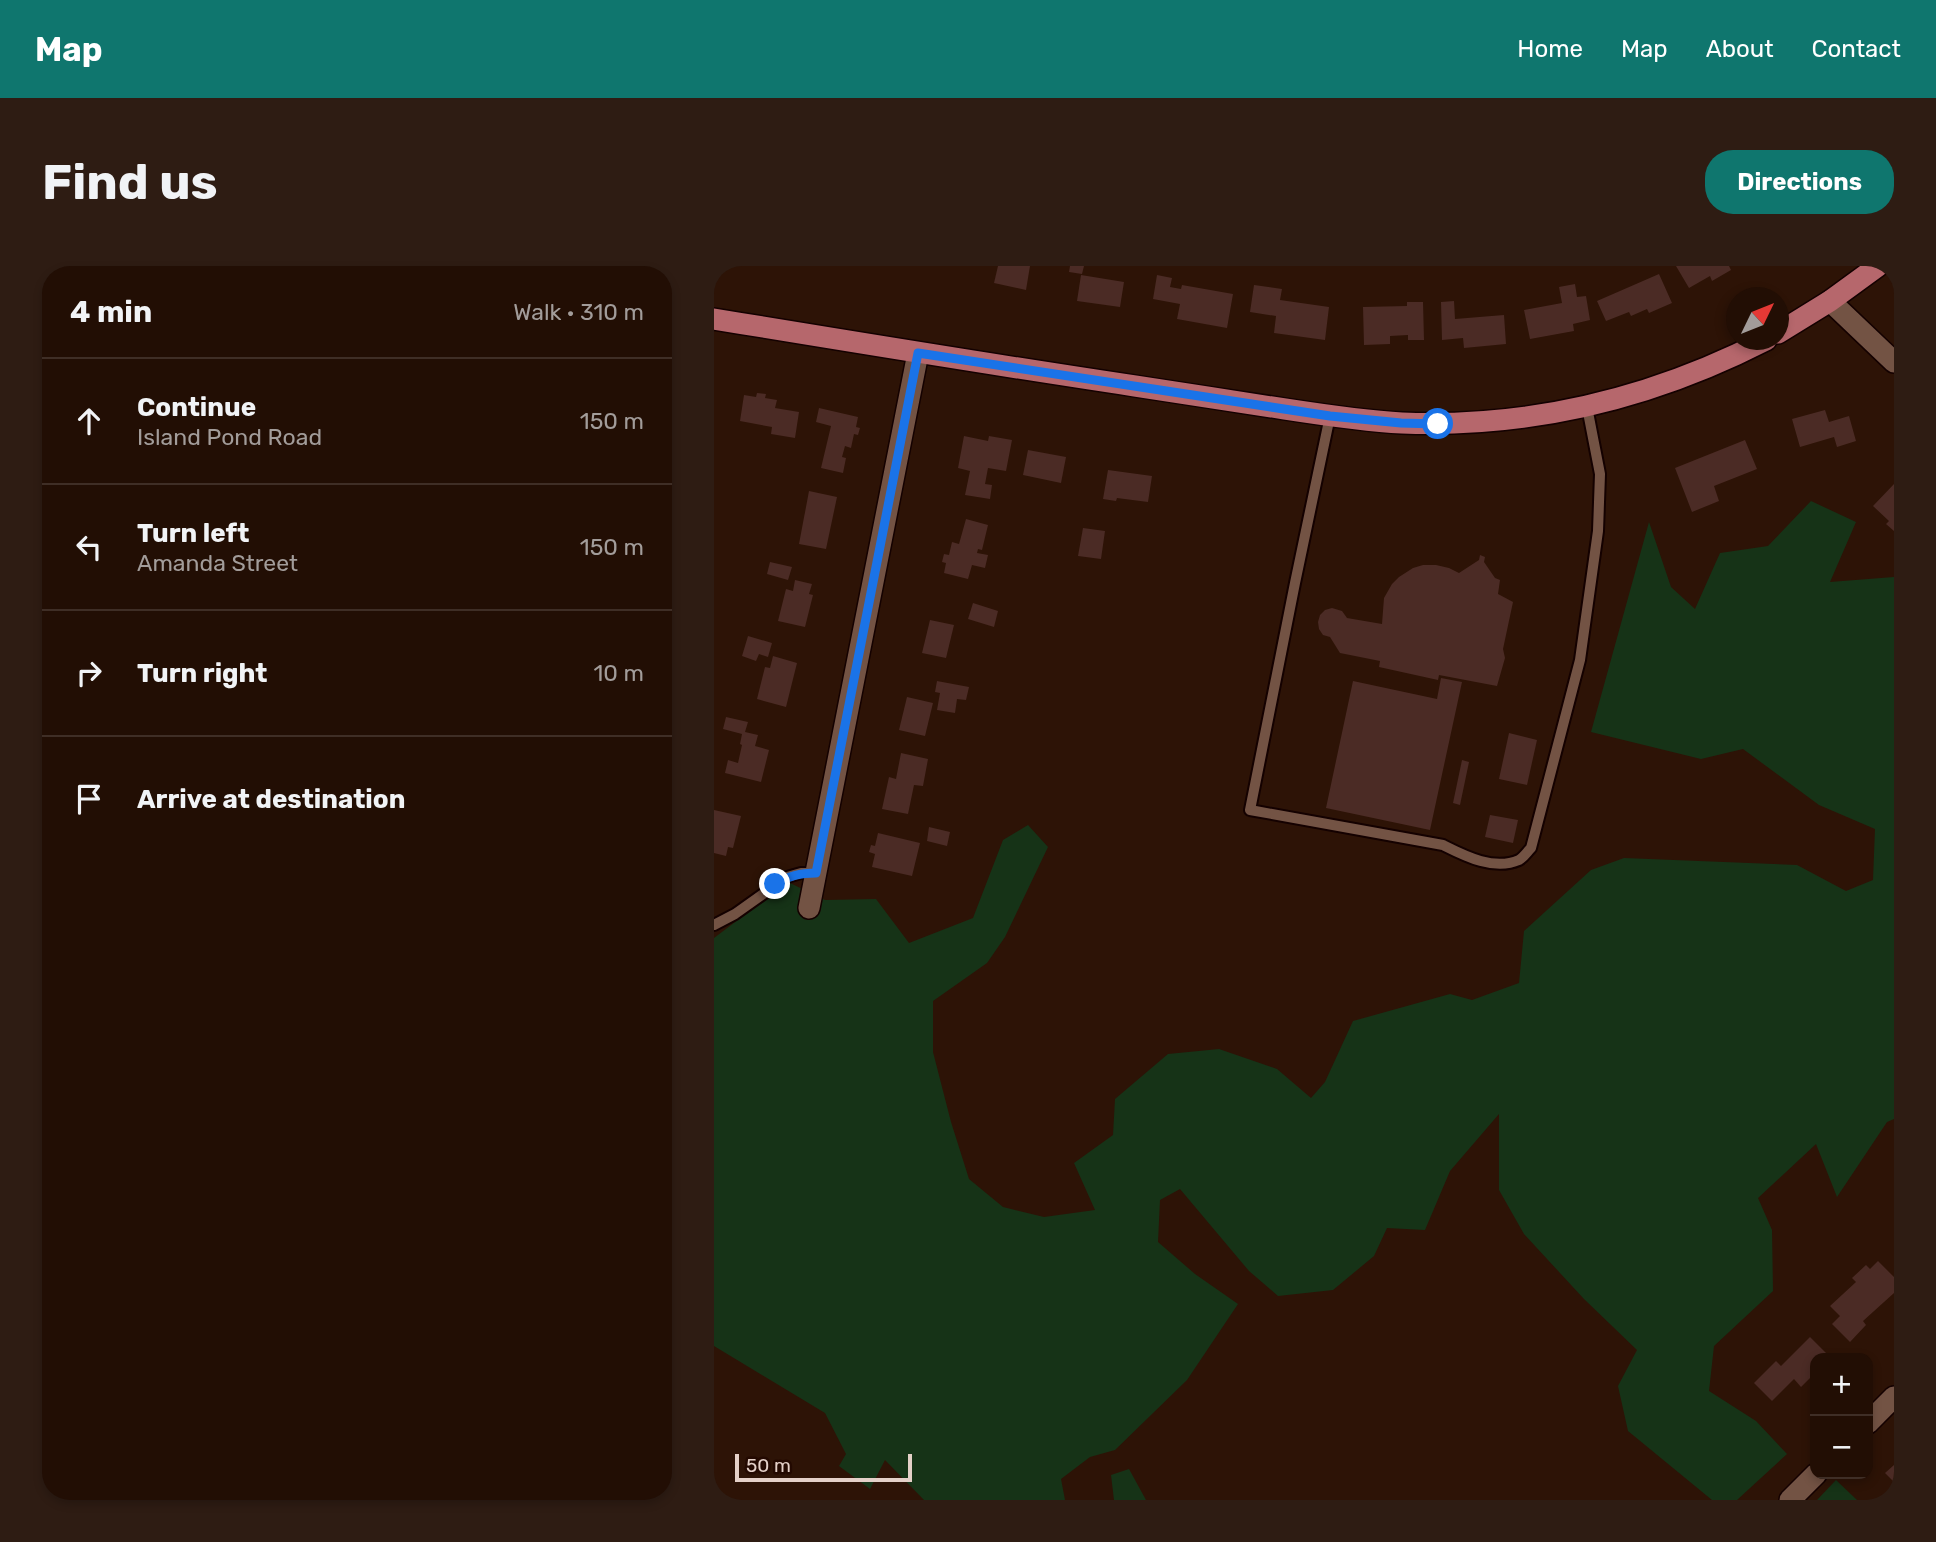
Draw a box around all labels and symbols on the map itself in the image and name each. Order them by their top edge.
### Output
north arrow [1726,287,1789,350]
route start [1422,408,1453,439]
route end [759,868,790,899]
scale bar [735,1451,912,1483]

